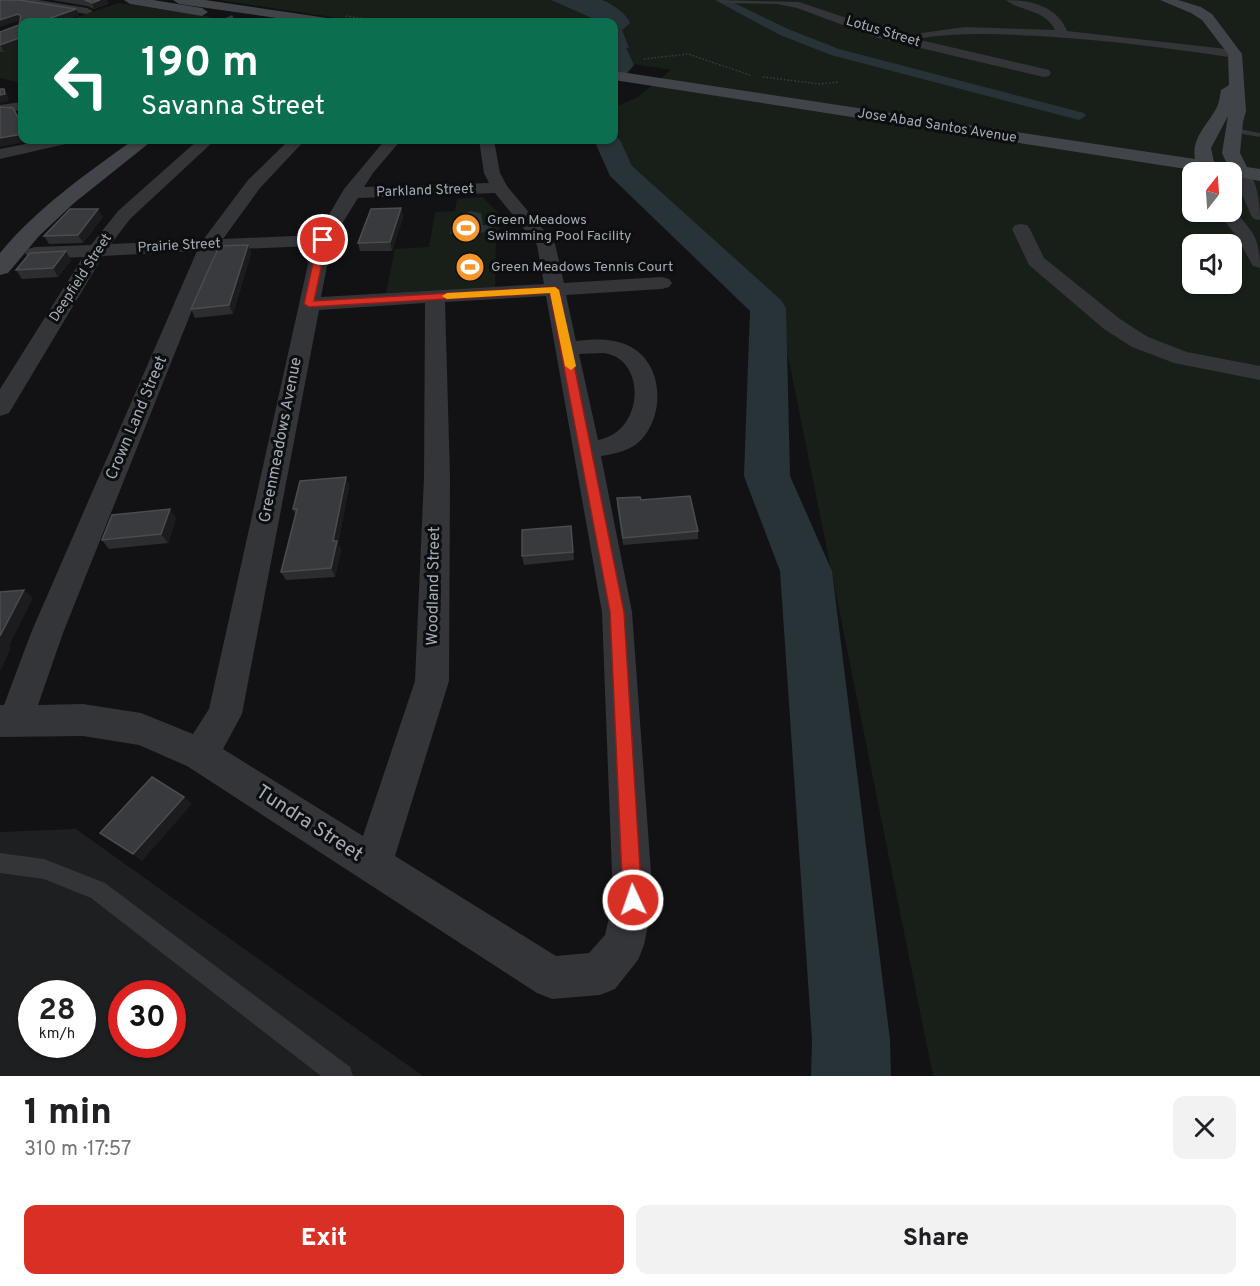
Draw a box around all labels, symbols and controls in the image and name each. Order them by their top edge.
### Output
street label: Lotus Street [844,13,922,51]
text: 190 m [141,38,259,91]
icon: left [42,42,120,120]
text: Savanna Street [141,90,325,124]
street label: Jose Abad Santos Avenue [856,105,1018,147]
north arrow [1182,162,1242,222]
map controls [1182,162,1242,294]
street label: Parkland Street [376,181,474,201]
sports icon: Green Meadows Swimming Pool Facility [450,212,482,244]
place label: Green Meadows Swimming Pool Facility [487,212,631,245]
pin [297,214,348,265]
icon: arrive [306,223,339,256]
street label: Deepfield Street [46,231,116,325]
button: sound [1182,234,1242,294]
street label: Prairie Street [137,235,221,257]
sports icon: Green Meadows Tennis Court [454,251,486,283]
place label: Green Meadows Tennis Court [491,259,673,276]
street label: Crown Land Street [102,353,172,483]
street label: Greenmeadows Avenue [255,356,307,524]
street label: Woodland Street [423,526,445,646]
street label: Tundra Street [250,780,368,868]
position arrow [601,868,665,932]
speed limit sign: 30 [108,980,186,1058]
text: 28 [38,993,76,1030]
text: km/h [39,1025,75,1044]
text: 1 min [24,1091,112,1137]
button: close [1173,1096,1236,1159]
text: 310 m · 17:57 [24,1137,132,1163]
button: Exit [24,1205,624,1274]
button: Share [636,1205,1236,1274]

